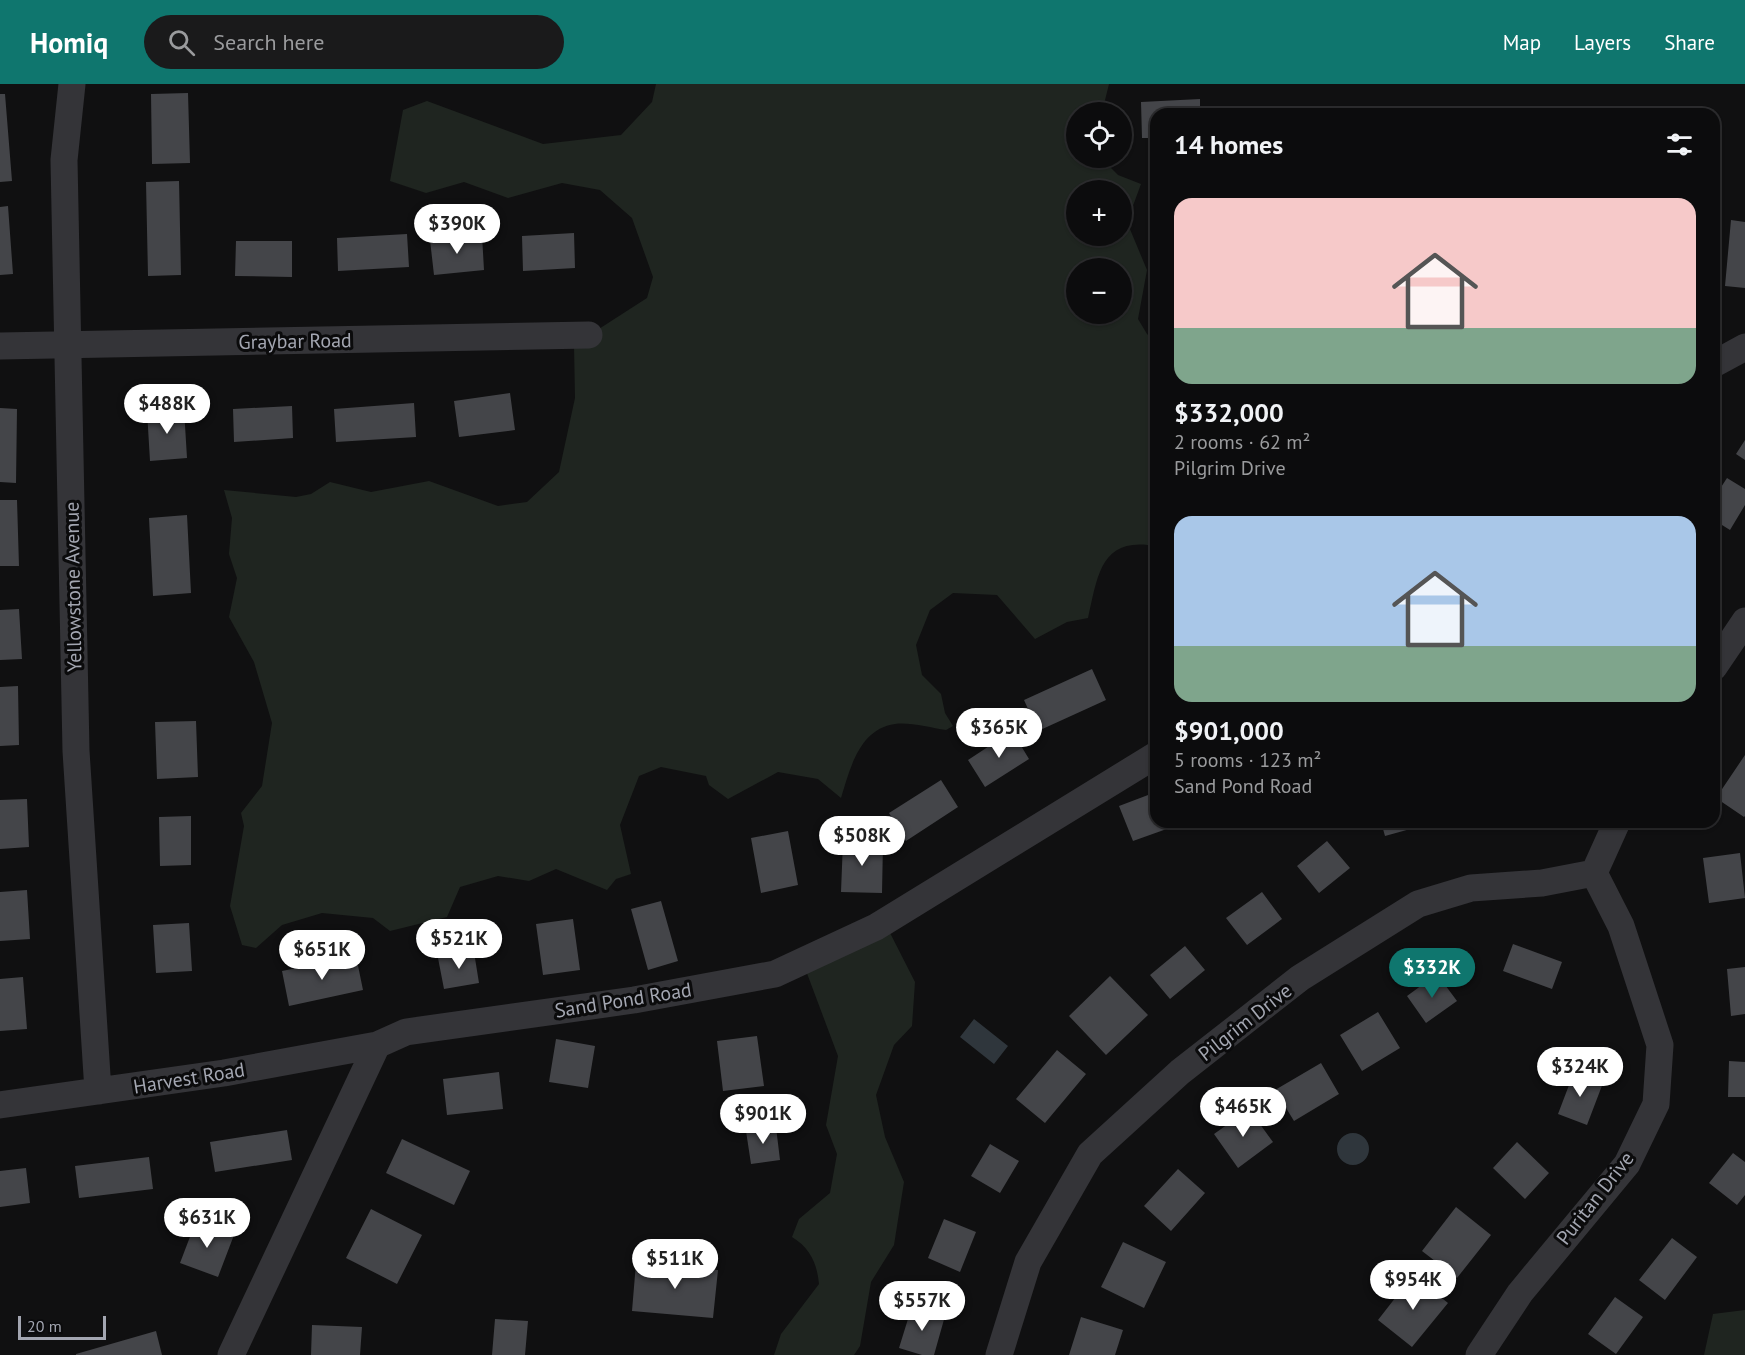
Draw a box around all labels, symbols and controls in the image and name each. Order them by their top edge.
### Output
search box [144,15,564,69]
text: Homiq [30,24,108,61]
icon: search [165,26,198,59]
text: Search here [213,28,324,56]
text: Map [1503,29,1541,56]
text: Layers [1574,29,1631,56]
text: Share [1664,29,1715,56]
map controls [1066,102,1132,324]
button: locate [1066,102,1132,168]
text: 14 homes [1174,128,1283,161]
icon: filters [1663,128,1696,161]
button: + [1066,180,1132,246]
pin: $390K [415,204,499,255]
text: $390K [428,210,486,236]
icon: home [1381,237,1489,345]
button: − [1066,258,1132,324]
street label: Graybar Road [238,327,352,355]
pin: $488K [125,384,209,435]
text: $488K [138,390,196,416]
text: $332,000 [1174,396,1284,429]
text: 2 rooms · 62 m² [1174,429,1310,455]
text: Pilgrim Drive [1174,455,1286,481]
street label: Yellowstone Avenue [59,502,87,672]
icon: home [1381,555,1489,663]
pin: $365K [957,708,1041,759]
text: $365K [970,714,1028,740]
text: $901,000 [1174,714,1284,747]
text: 5 rooms · 123 m² [1174,747,1321,773]
text: Sand Pond Road [1174,773,1312,799]
pin: $508K [820,816,904,867]
text: $508K [833,822,891,848]
pin: $521K [417,919,501,970]
text: $521K [430,925,488,951]
pin: $651K [280,930,364,981]
text: $651K [293,936,351,962]
pin: $332K [1390,948,1474,999]
text: $332K [1403,954,1461,980]
street label: Sand Pond Road [553,976,693,1024]
street label: Pilgrim Drive [1193,977,1297,1067]
pin: $324K [1538,1047,1622,1098]
text: $324K [1551,1053,1609,1079]
street label: Harvest Road [131,1056,247,1100]
pin: $465K [1201,1087,1285,1138]
text: $465K [1214,1093,1272,1119]
pin: $901K [721,1094,805,1145]
text: $901K [734,1100,792,1126]
street label: Puritan Drive [1551,1146,1639,1250]
pin: $631K [165,1198,249,1249]
text: $631K [178,1204,236,1230]
pin: $511K [633,1239,717,1290]
text: $511K [646,1245,704,1271]
pin: $954K [1371,1260,1455,1311]
text: $954K [1384,1266,1442,1292]
pin: $557K [880,1281,964,1332]
text: $557K [893,1287,951,1313]
scale bar [18,1313,106,1340]
text: 20 m [27,1316,62,1336]

